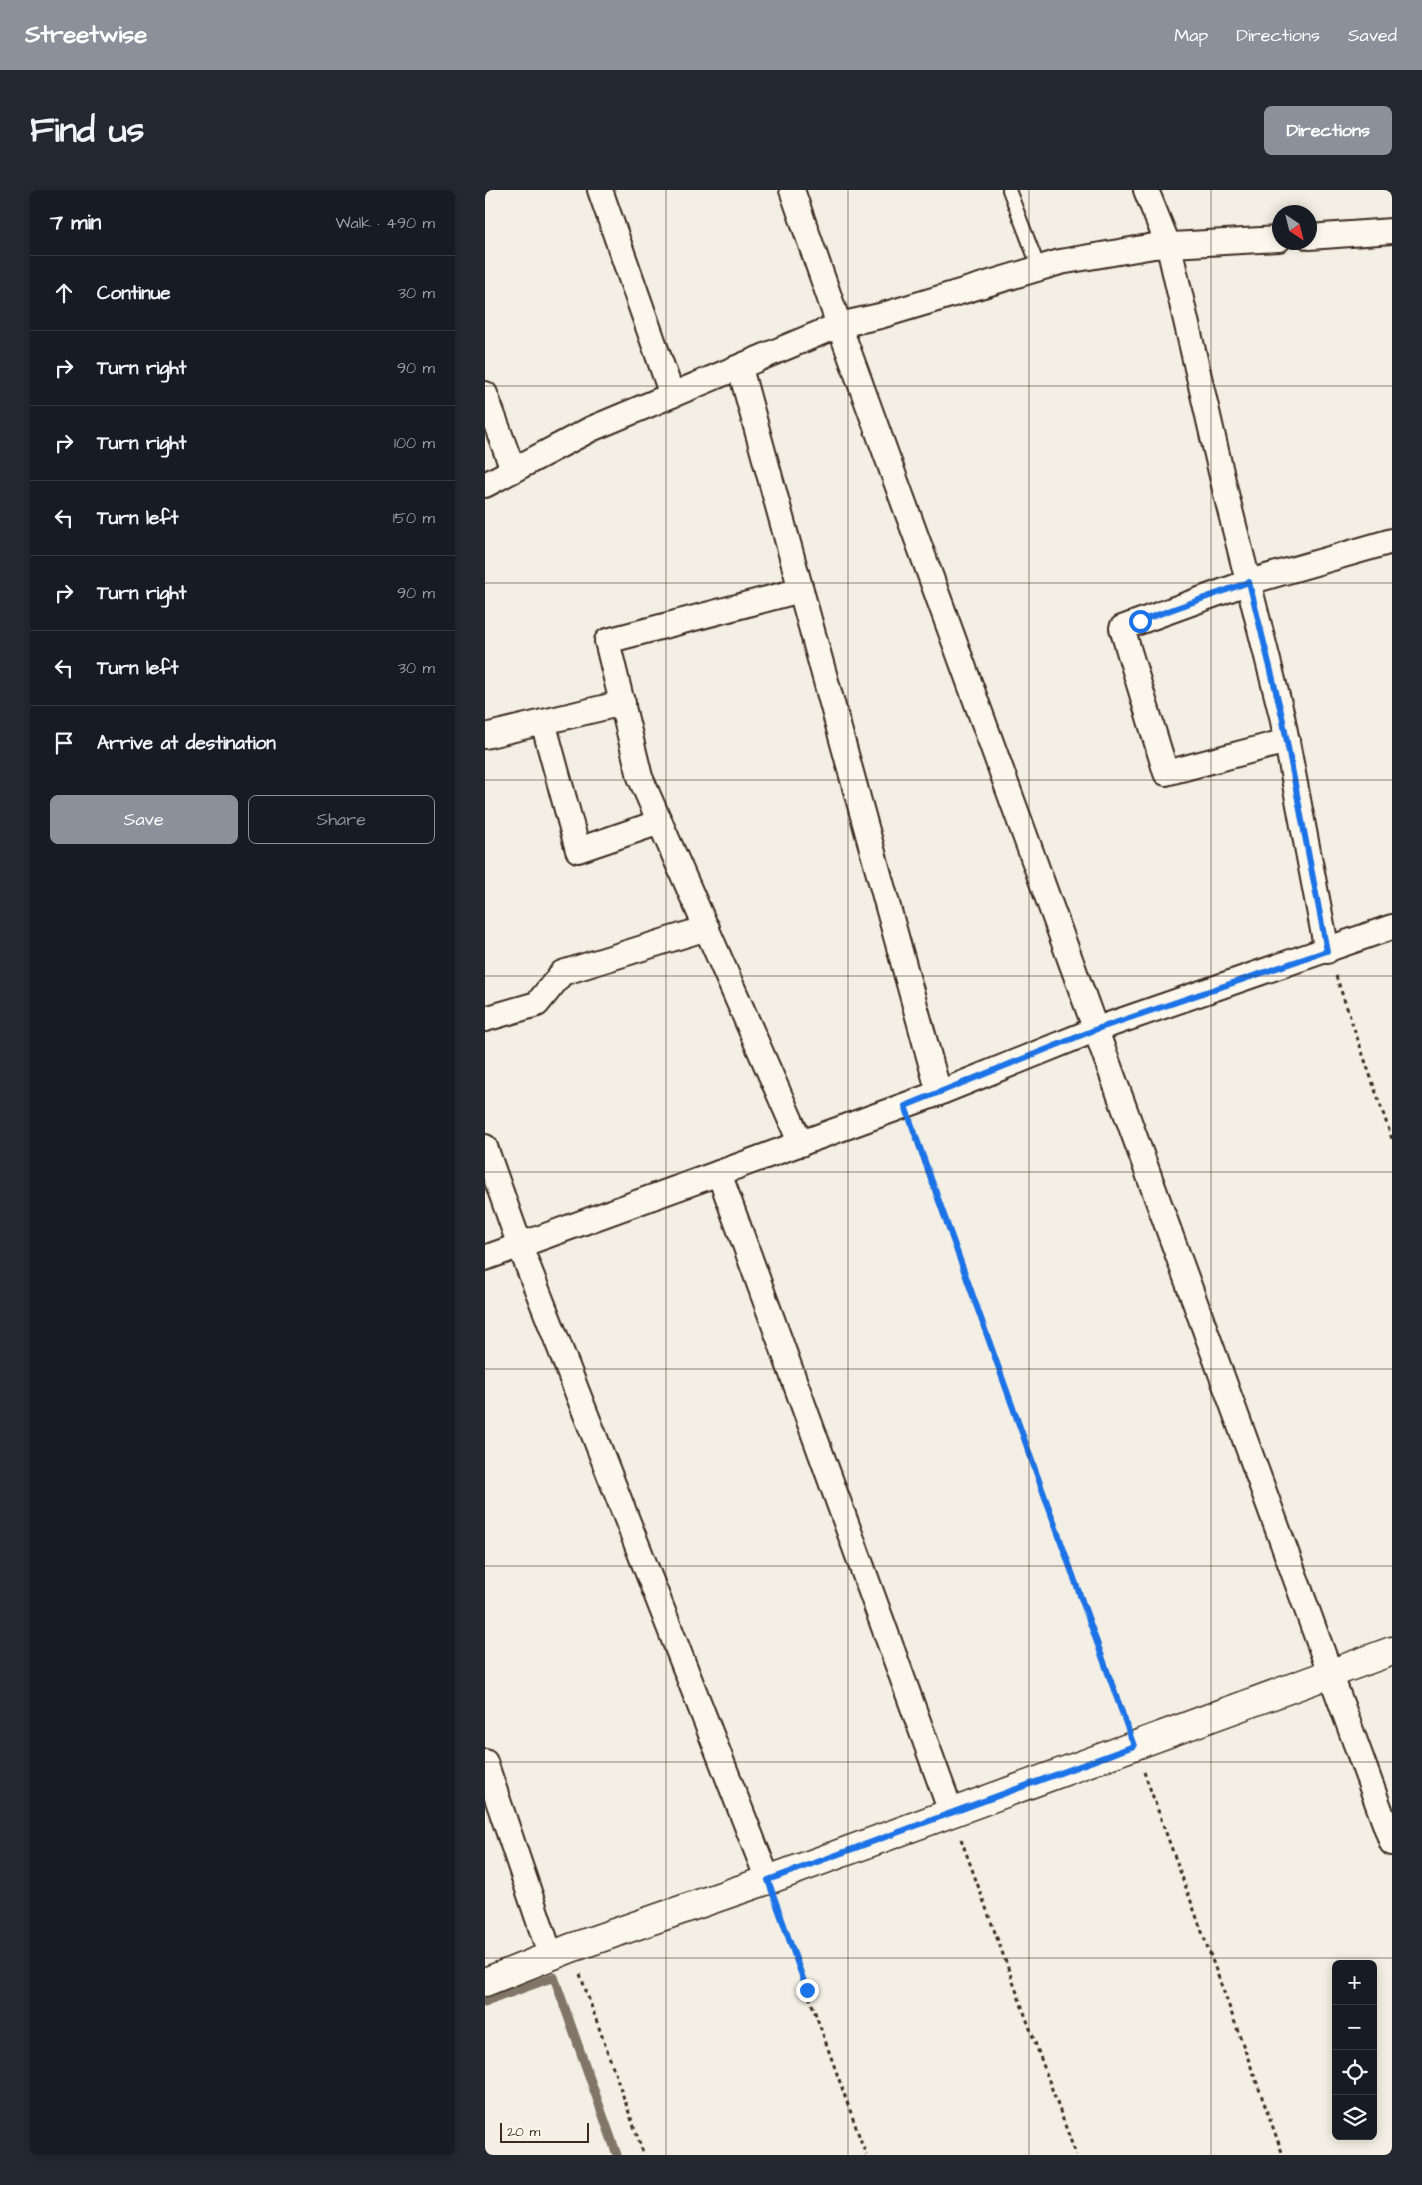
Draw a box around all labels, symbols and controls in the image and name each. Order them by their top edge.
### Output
text: Streetwise [25,18,147,52]
text: Map [1174,23,1208,48]
text: Directions [1236,23,1320,48]
text: Saved [1348,23,1397,48]
text: Find us [30,106,144,155]
button: Directions [1264,106,1392,155]
north arrow [1272,205,1317,250]
text: 7 min [50,208,101,237]
text: Walk · 490 m [335,212,435,234]
icon: ahead [50,279,78,307]
text: Continue [97,280,171,307]
text: 30 m [398,282,435,304]
icon: right [50,354,78,382]
text: Turn right [97,355,186,382]
text: 90 m [397,357,435,379]
icon: right [50,429,78,457]
text: Turn right [97,430,186,457]
text: 100 m [394,432,435,454]
icon: left [50,504,78,532]
text: Turn left [97,505,178,532]
text: 150 m [393,507,435,529]
icon: right [50,579,78,607]
text: Turn right [97,580,186,607]
text: 90 m [397,582,435,604]
route start [1129,610,1152,633]
icon: left [50,654,78,682]
text: Turn left [97,655,178,682]
text: 30 m [398,657,435,679]
icon: arrive [50,729,78,757]
text: Arrive at destination [97,730,276,757]
button: Save [50,795,238,844]
button: Share [248,795,435,844]
map controls [1332,1960,1377,2140]
button: + [1332,1960,1377,2005]
route end [796,1979,819,2002]
button: − [1332,2005,1377,2050]
button: locate [1332,2050,1377,2095]
button: layers [1332,2095,1377,2140]
scale bar [500,2120,589,2143]
text: 20 m [507,2122,540,2142]

